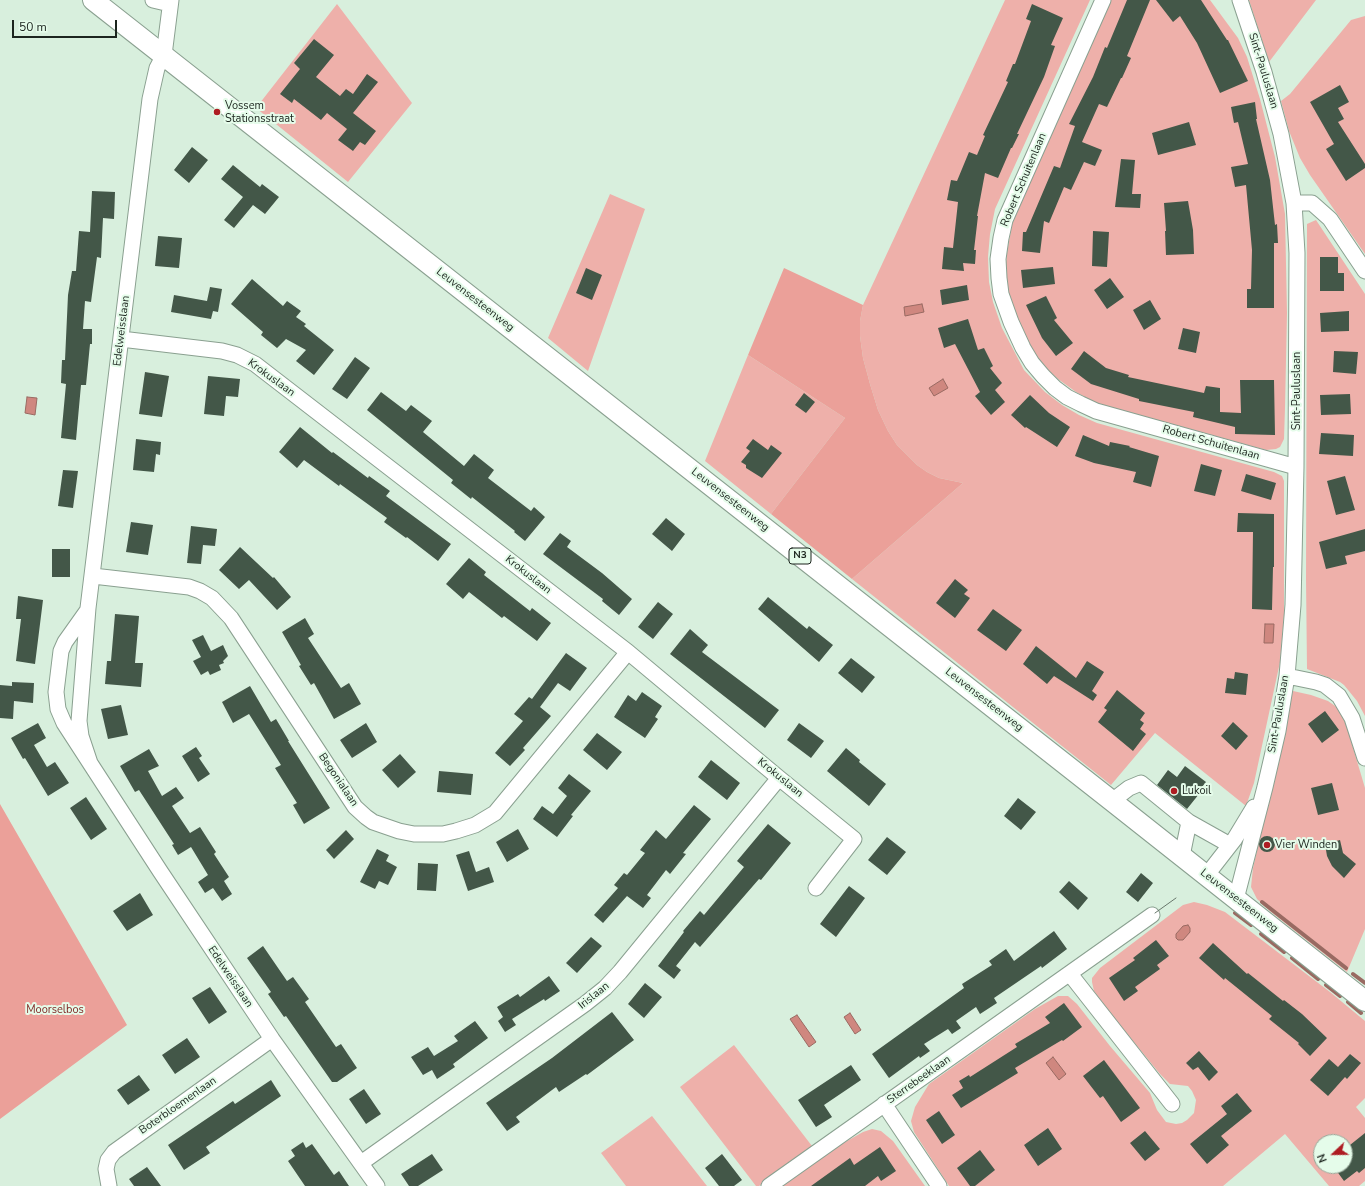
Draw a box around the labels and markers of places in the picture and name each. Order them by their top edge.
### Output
place label: Vossem Stationsstraat [225,99,294,125]
marker: Vossem Stationsstraat [212,107,222,117]
place label: Lukoil [1182,784,1211,798]
marker: Lukoil [1169,786,1179,796]
place label: Vier Winden [1275,838,1337,852]
marker: Vier Winden [1262,840,1272,850]

